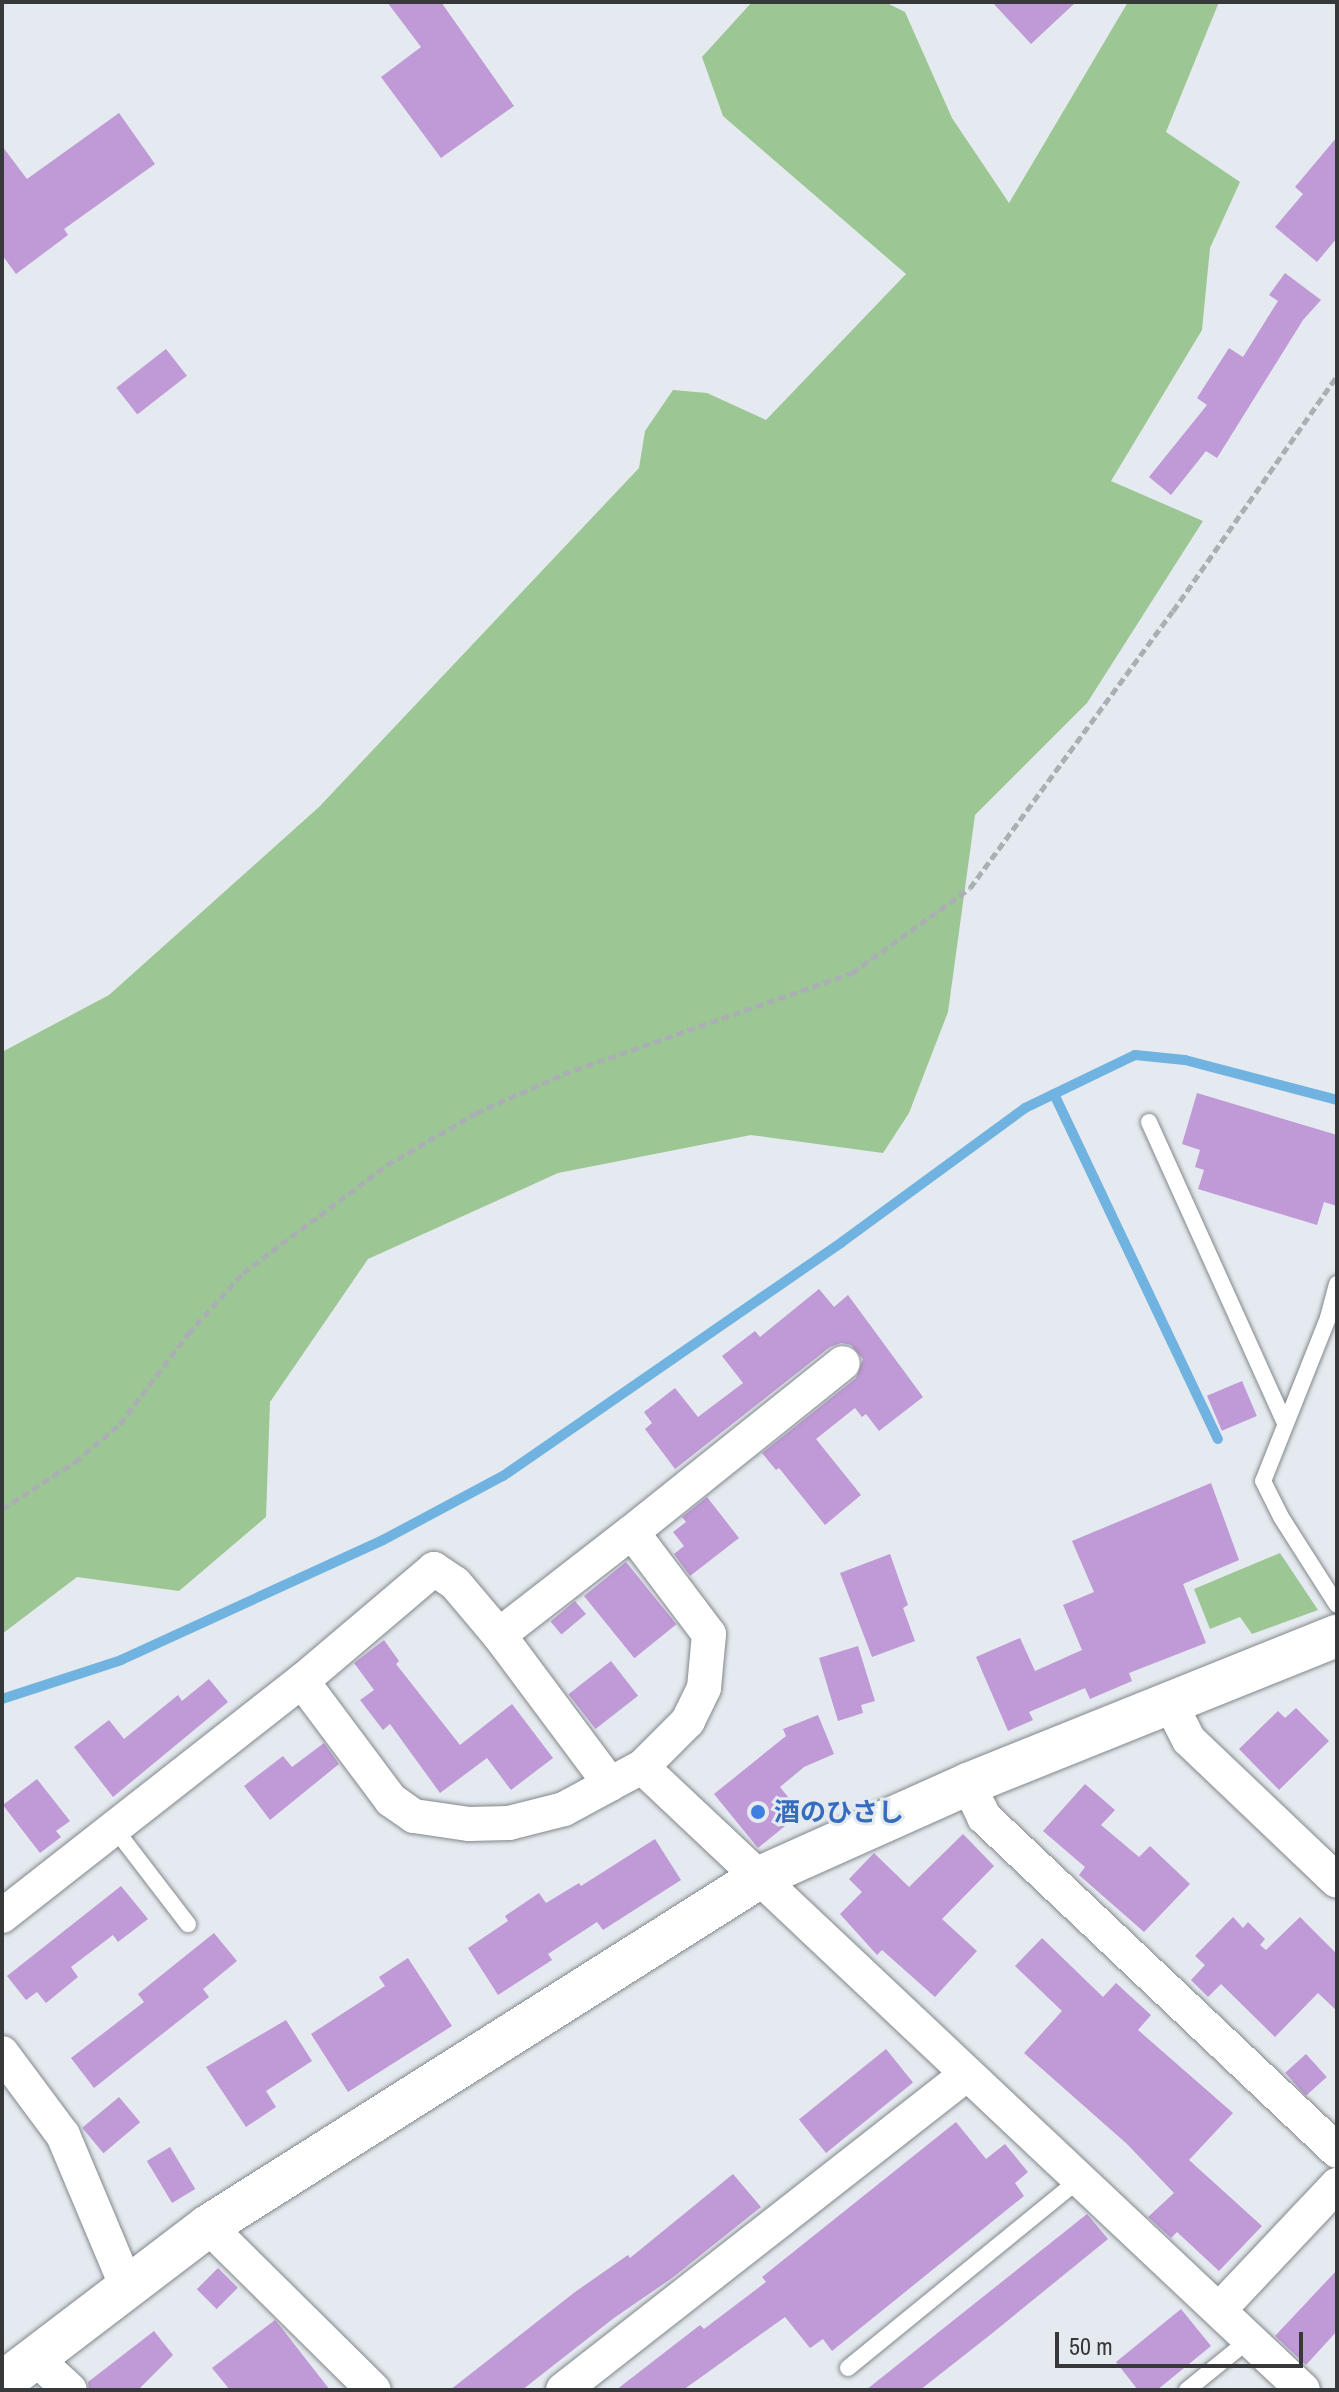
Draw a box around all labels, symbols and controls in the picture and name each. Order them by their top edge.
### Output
place label: 酒のひさし [774,1796,904,1828]
marker: 酒のひさし [749,1803,767,1821]
scale bar [1059,2316,1307,2366]
text: 50 m [1069,2330,1113,2362]

